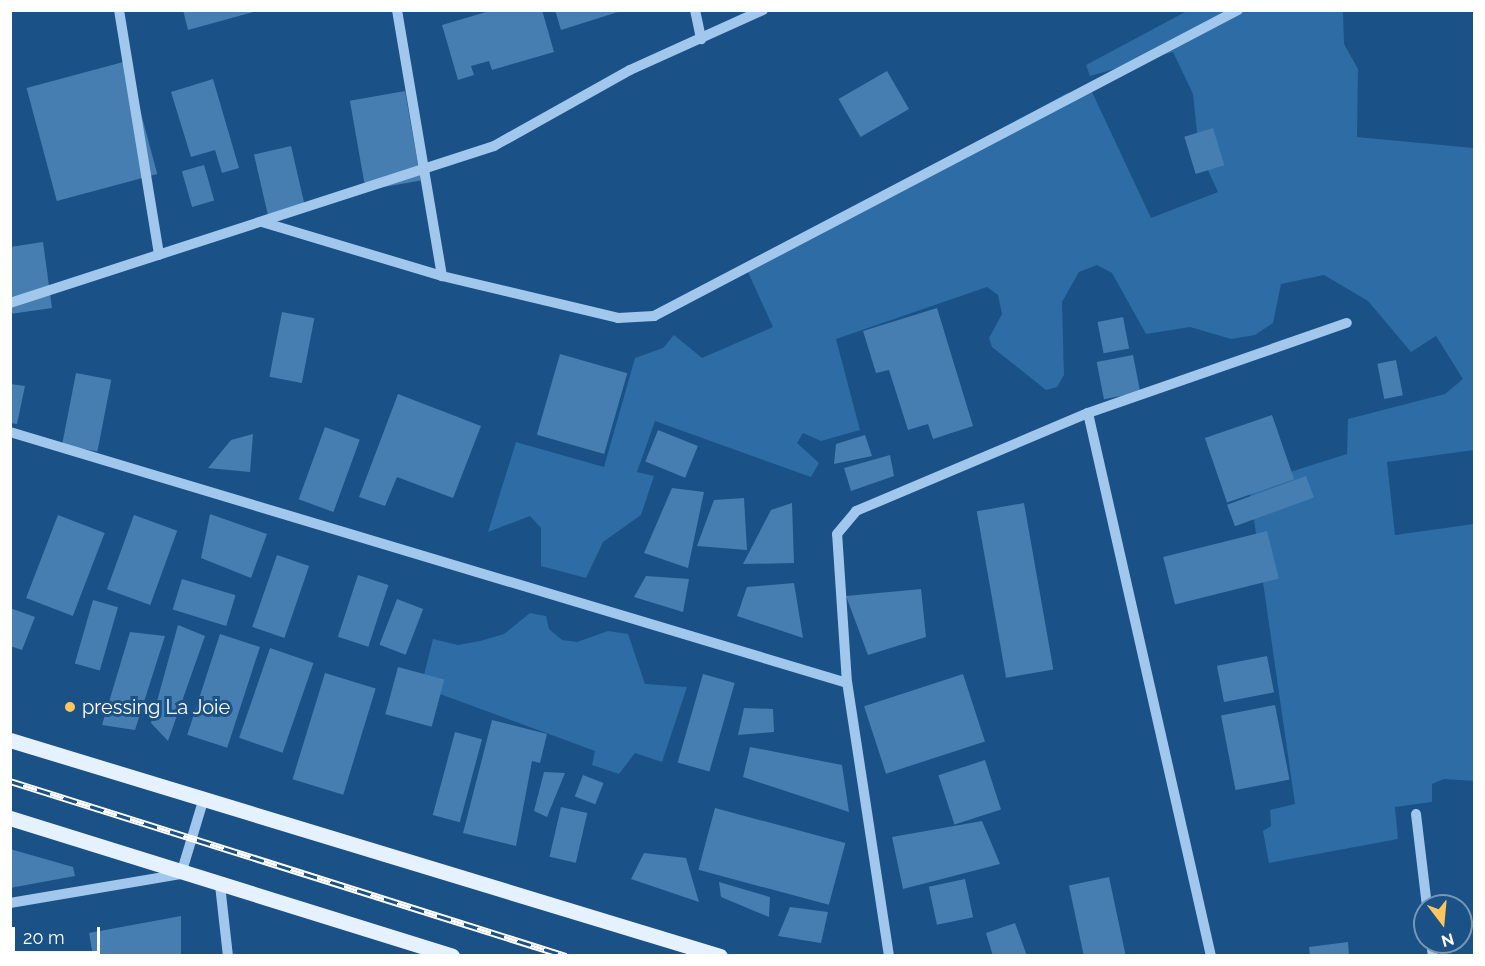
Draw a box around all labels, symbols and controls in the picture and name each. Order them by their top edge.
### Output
place label: pressing La Joie [82,695,231,719]
marker: pressing La Joie [63,700,77,714]
north arrow [1413,894,1473,954]
scale bar [15,915,104,953]
text: 20 m [23,927,65,948]
text: N [1439,929,1456,951]

